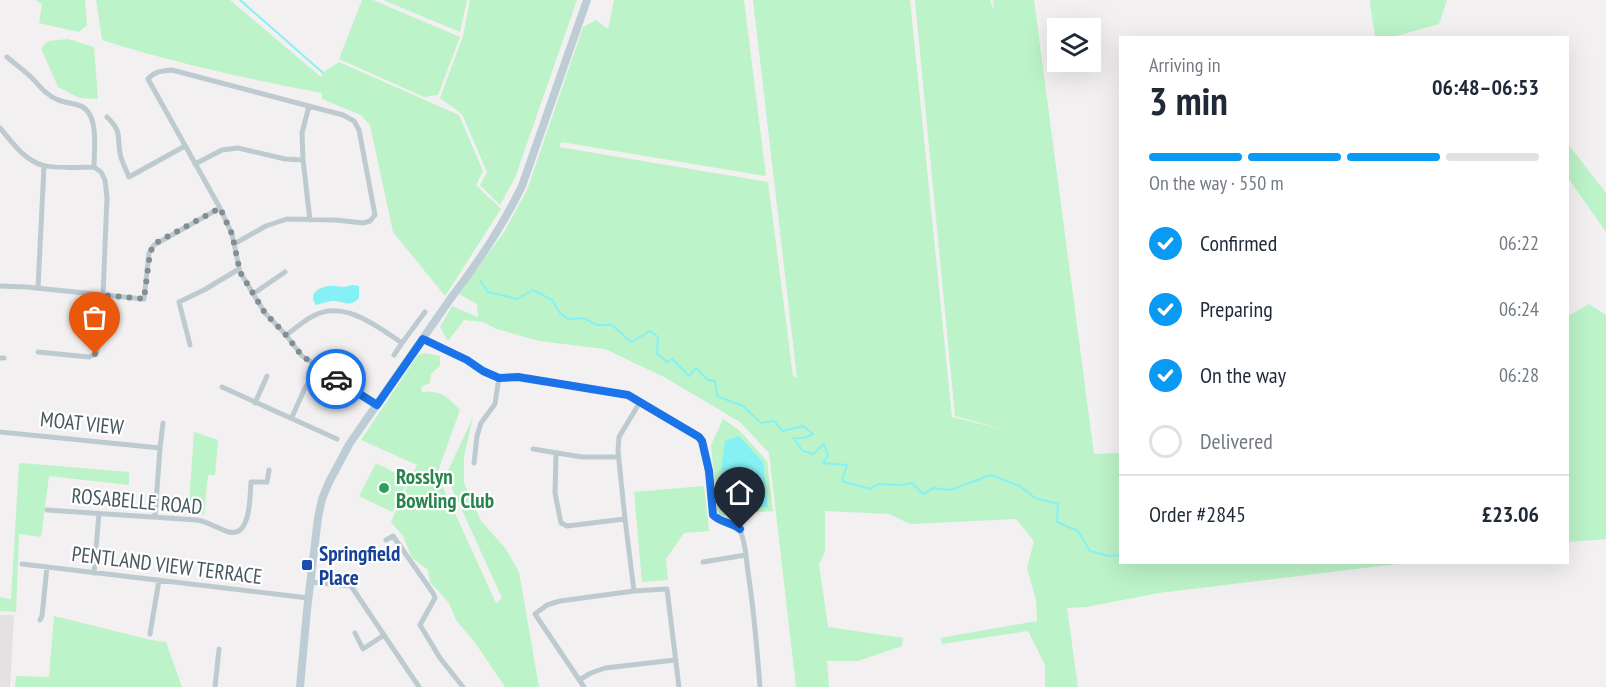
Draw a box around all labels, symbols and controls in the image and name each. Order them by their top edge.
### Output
map controls [1047,18,1101,72]
button: layers [1047,18,1101,72]
text: Arriving in [1149,52,1221,78]
text: 06:48–06:53 [1432,73,1539,101]
text: 3 min [1149,75,1228,126]
text: On the way · 550 m [1149,170,1284,196]
icon: check [1149,227,1182,260]
text: Confirmed [1200,229,1277,257]
text: 06:22 [1499,230,1539,256]
pin [69,292,120,354]
icon: check [1149,293,1182,326]
text: Preparing [1200,295,1273,323]
text: 06:24 [1499,296,1539,322]
icon: bag [78,301,111,334]
courier [306,349,366,409]
icon: check [1149,359,1182,392]
text: On the way [1200,361,1286,389]
text: 06:28 [1499,362,1539,388]
icon: car [320,363,353,396]
street label: MOAT VIEW [39,405,125,441]
text: Delivered [1200,427,1273,455]
place label: Rosslyn Bowling Club [396,463,494,514]
pin [714,467,765,529]
icon: home [723,476,756,509]
marker: Rosslyn Bowling Club [377,481,391,495]
street label: ROSABELLE ROAD [70,482,204,520]
text: Order #2845 [1149,500,1246,528]
text: £23.06 [1482,500,1539,528]
street label: PENTLAND VIEW TERRACE [70,540,264,590]
place label: Springfield Place [319,540,400,591]
marker: Springfield Place [300,558,314,572]

